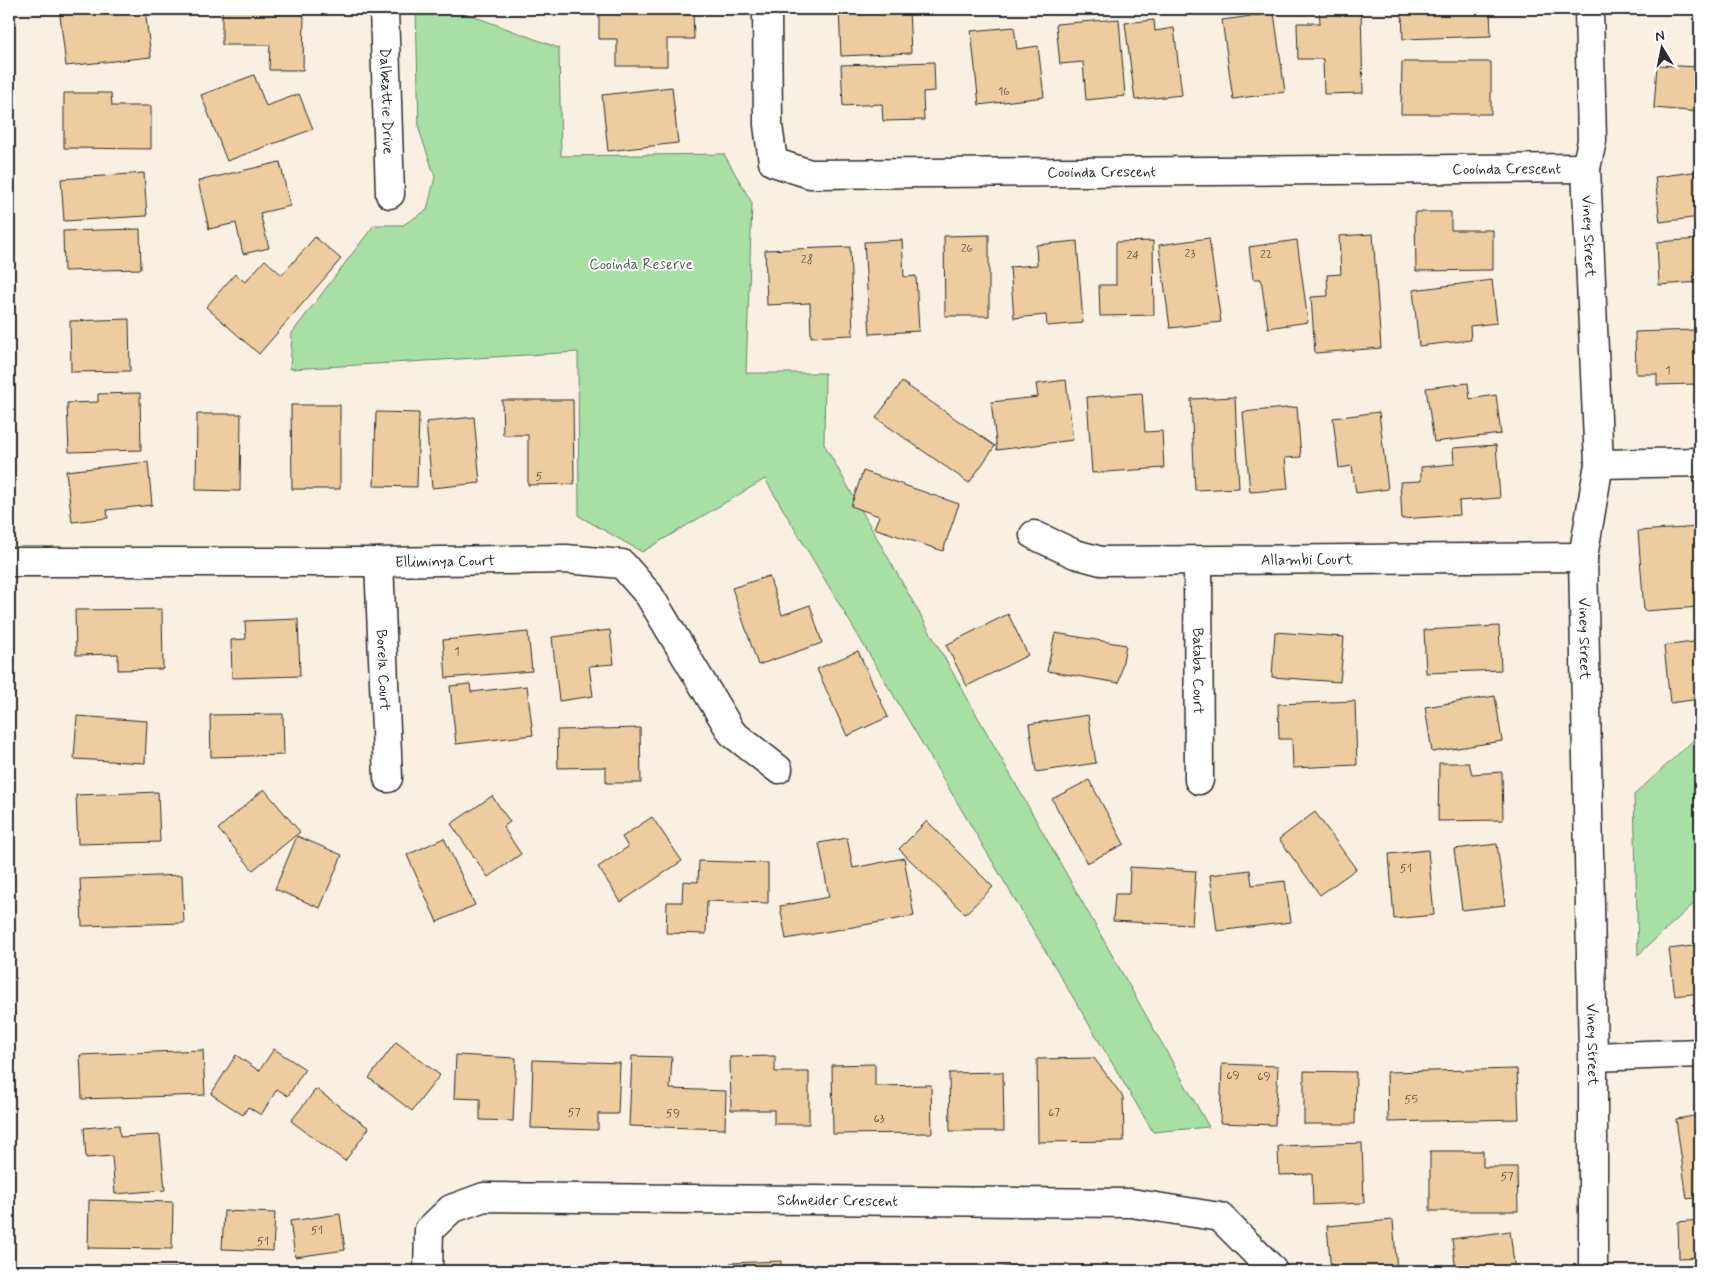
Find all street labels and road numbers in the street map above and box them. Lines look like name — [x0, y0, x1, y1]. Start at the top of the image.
street label: Dalbeattie Drive — [374, 47, 398, 155]
street label: Cooinda Crescent — [1452, 159, 1562, 180]
street label: Cooinda Crescent — [1047, 162, 1157, 183]
street label: Viney Street — [1576, 195, 1600, 278]
street label: Allambi Court — [1261, 550, 1353, 571]
street label: Elliminya Court — [395, 551, 495, 573]
street label: Viney Street — [1573, 597, 1594, 680]
street label: Bataba Court — [1187, 628, 1208, 714]
street label: Borela Court — [371, 629, 394, 711]
street label: Viney Street — [1581, 1003, 1602, 1086]
street label: Schneider Crescent — [777, 1191, 898, 1212]

